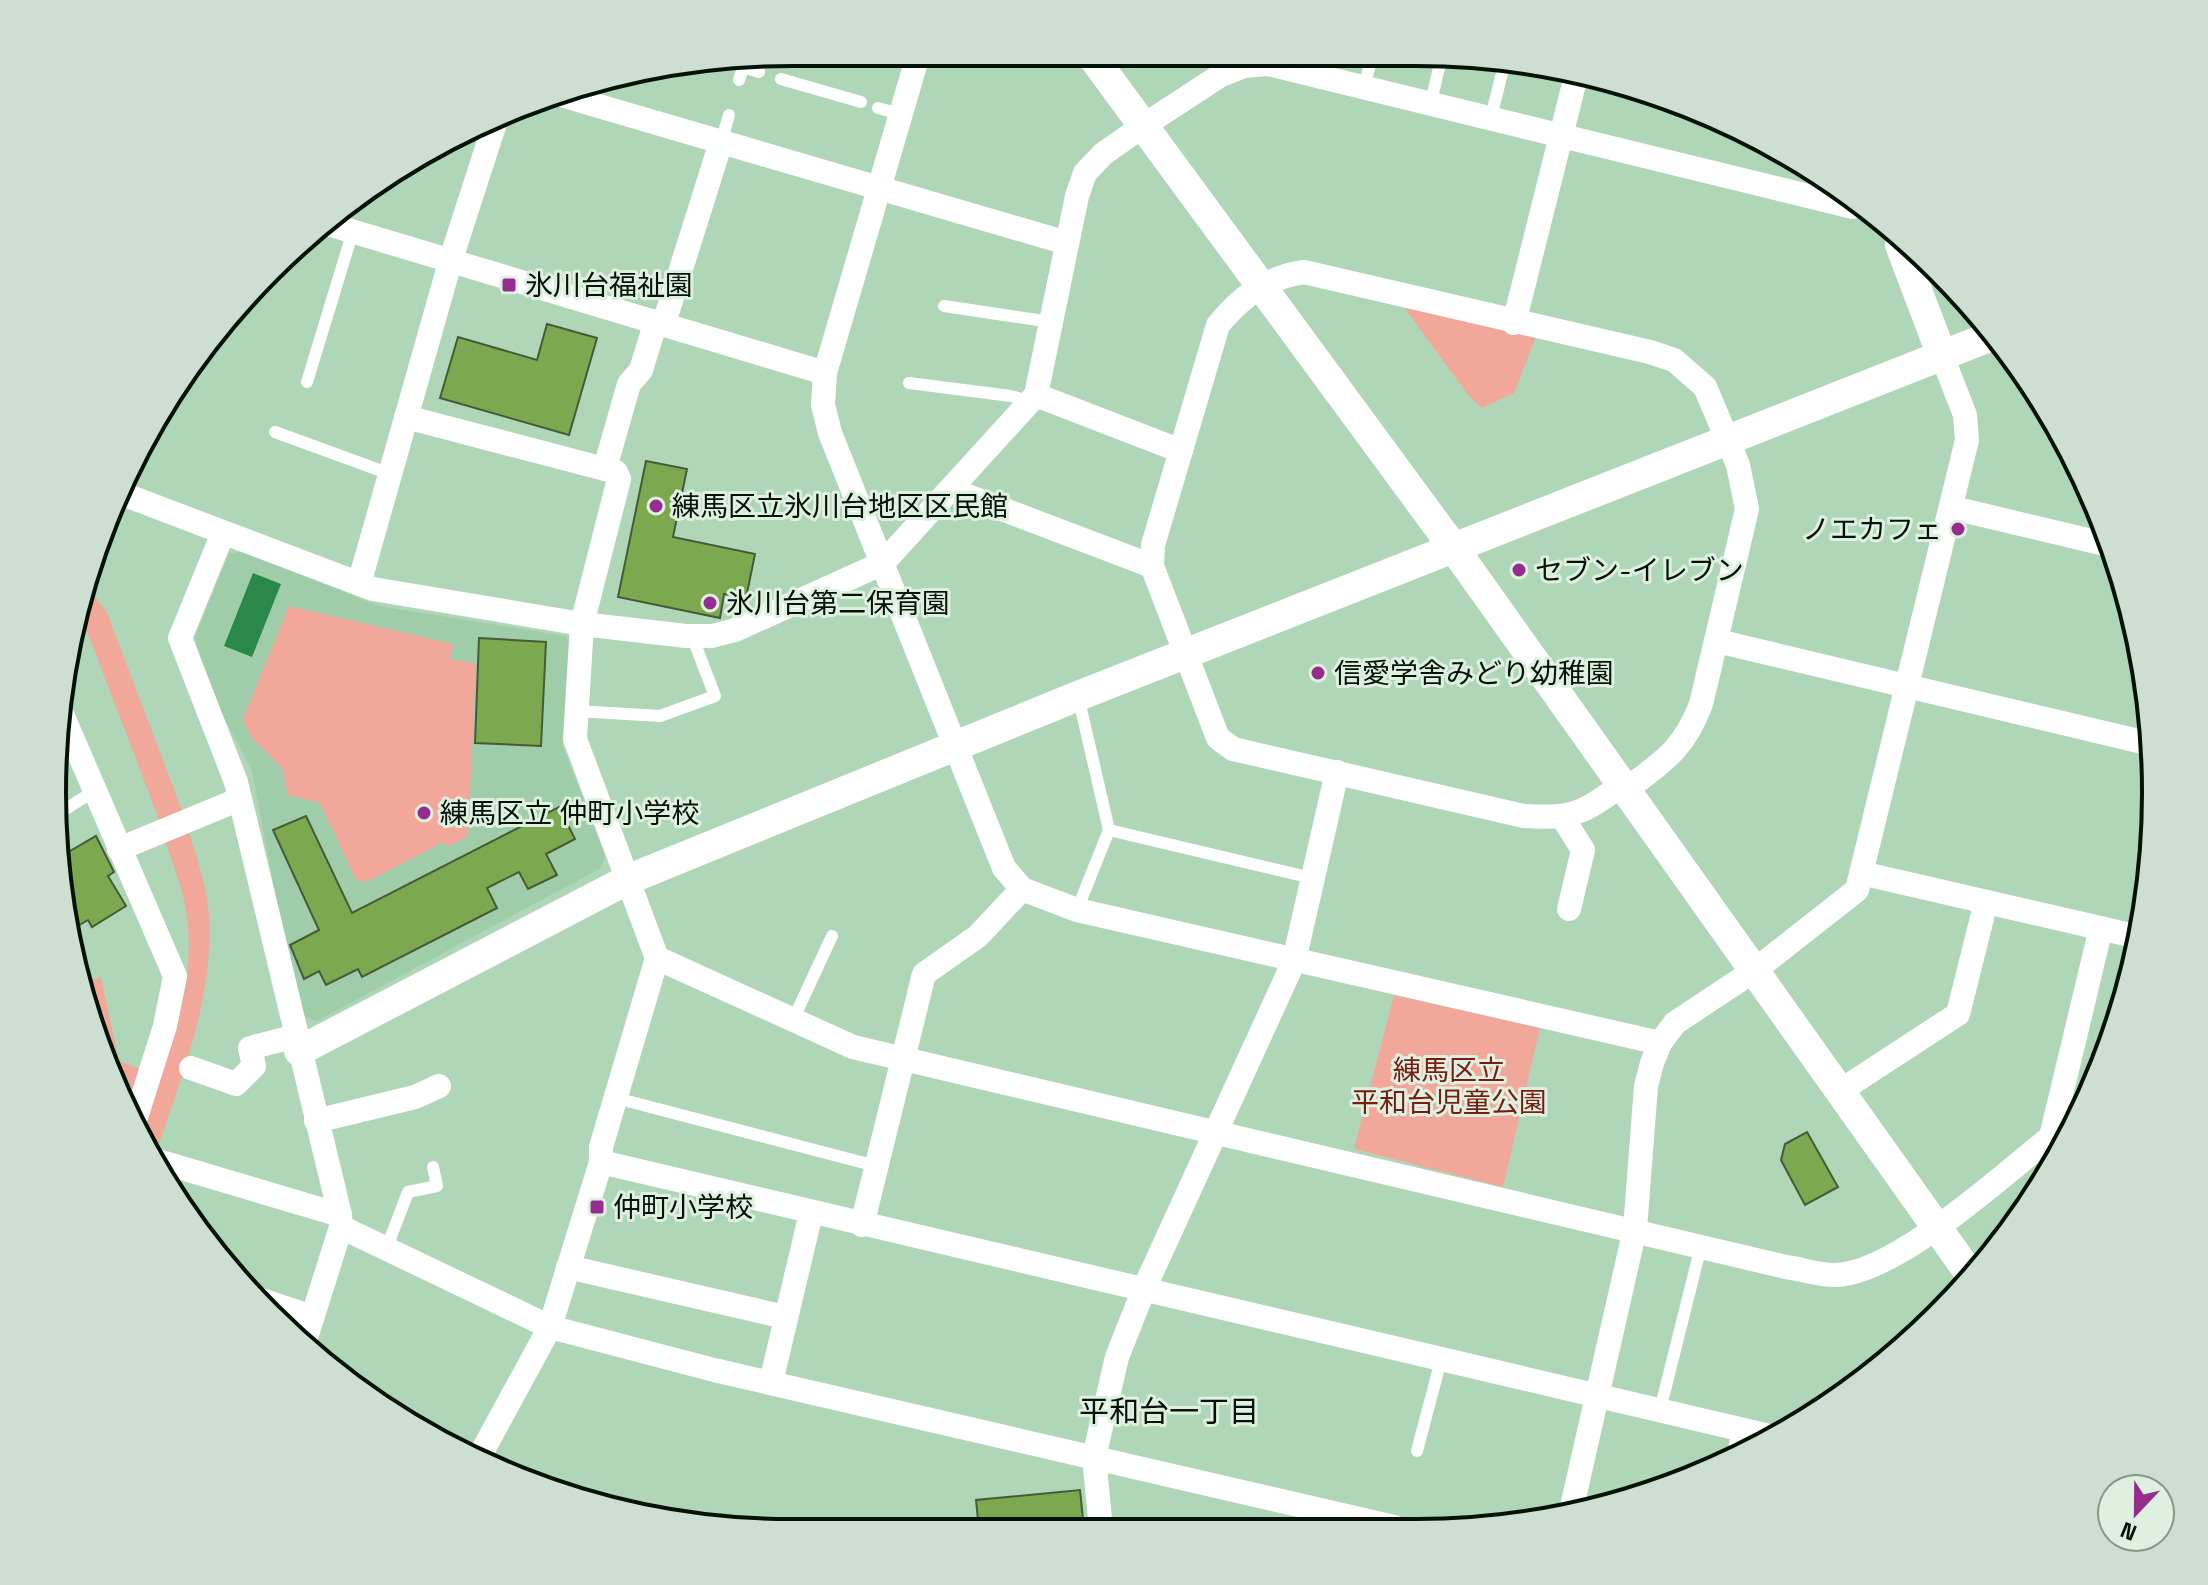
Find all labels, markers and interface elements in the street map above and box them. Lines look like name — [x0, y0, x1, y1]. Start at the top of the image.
place label: 氷川台福祉園 — [525, 267, 693, 303]
marker: 氷川台福祉園 — [500, 276, 518, 294]
place label: 練馬区立氷川台地区区民館 — [672, 488, 1008, 524]
marker: 練馬区立氷川台地区区民館 — [647, 497, 665, 515]
place label: ノエカフェ — [1802, 511, 1942, 547]
marker: ノエカフェ — [1949, 520, 1967, 538]
place label: セブン-イレブン — [1535, 552, 1744, 588]
marker: セブン-イレブン — [1510, 561, 1528, 579]
place label: 氷川台第二保育園 — [726, 585, 950, 621]
marker: 氷川台第二保育園 — [701, 594, 719, 612]
place label: 信愛学舎みどり幼稚園 — [1334, 655, 1614, 691]
marker: 信愛学舎みどり幼稚園 — [1309, 664, 1327, 682]
place label: 練馬区立 仲町小学校 — [440, 795, 699, 831]
marker: 練馬区立 仲町小学校 — [415, 804, 433, 822]
park label: 練馬区立 平和台児童公園 — [1351, 1052, 1547, 1120]
place label: 仲町小学校 — [613, 1189, 753, 1225]
marker: 仲町小学校 — [588, 1198, 606, 1216]
district label: 平和台一丁目 — [1079, 1392, 1259, 1431]
north arrow — [2096, 1473, 2176, 1553]
text: N — [2116, 1516, 2141, 1547]

